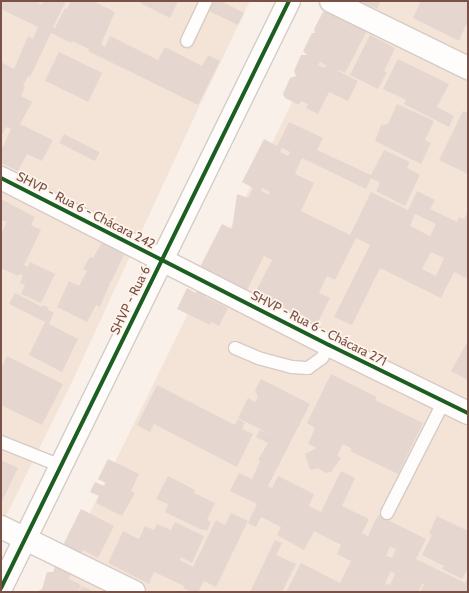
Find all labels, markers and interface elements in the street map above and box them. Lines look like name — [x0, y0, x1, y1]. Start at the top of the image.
street label: SHVP - Rua 6 - Chácara 242 — [14, 168, 158, 252]
street label: SHVP - Rua 6 — [107, 263, 153, 337]
street label: SHVP - Rua 6 - Chácara 271 — [249, 287, 389, 369]

